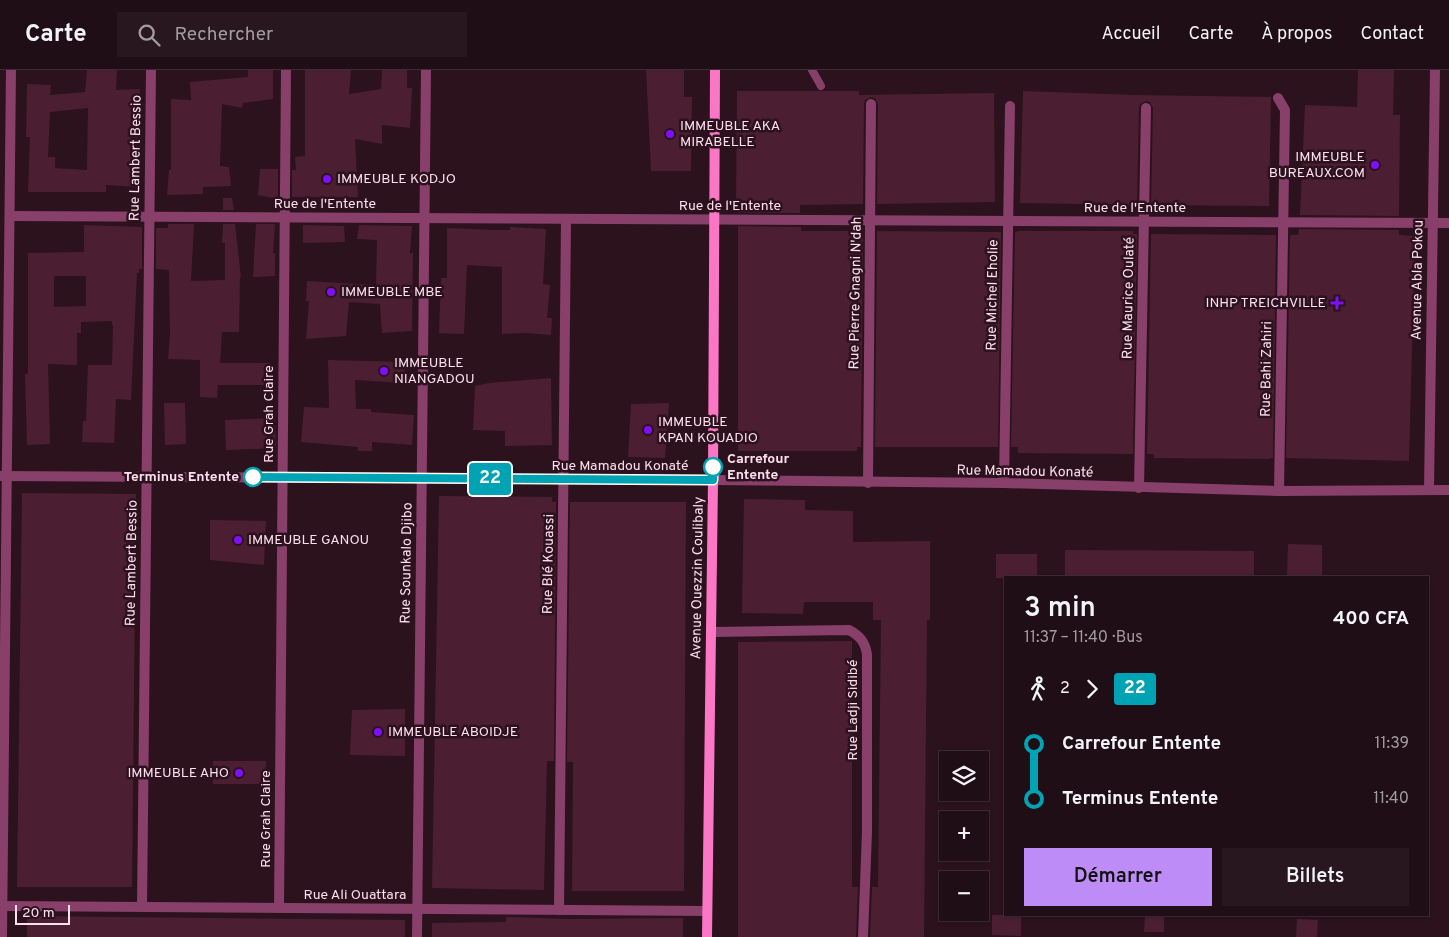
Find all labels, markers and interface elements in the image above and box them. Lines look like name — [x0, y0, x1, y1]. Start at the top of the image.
search box — [117, 12, 467, 57]
text: Carte — [25, 20, 87, 50]
icon: search — [135, 21, 163, 49]
text: Rechercher — [175, 23, 273, 47]
text: Accueil — [1101, 23, 1160, 46]
text: Carte — [1188, 23, 1233, 46]
text: À propos — [1261, 23, 1332, 46]
text: Contact — [1360, 23, 1424, 46]
street label: Rue Lambert Bessio — [126, 95, 146, 221]
place label: IMMEUBLE AKA MIRABELLE — [680, 118, 780, 151]
marker: IMMEUBLE AKA MIRABELLE — [664, 128, 676, 140]
place label: IMMEUBLE BUREAUX.COM — [1269, 149, 1365, 182]
marker: IMMEUBLE BUREAUX.COM — [1369, 159, 1381, 171]
place label: IMMEUBLE KODJO — [337, 171, 456, 188]
marker: IMMEUBLE KODJO — [321, 173, 333, 185]
street label: Rue de l'Entente — [274, 196, 376, 213]
street label: Rue de l'Entente — [679, 198, 781, 215]
street label: Rue de l'Entente — [1084, 200, 1186, 217]
street label: Rue Pierre Gnagni N'dah — [846, 216, 866, 370]
street label: Avenue Abla Pokou — [1408, 220, 1428, 340]
street label: Rue Maurice Oulaté — [1119, 237, 1139, 359]
street label: Rue Michel Eholie — [984, 239, 1002, 351]
place label: IMMEUBLE MBE — [341, 284, 443, 301]
marker: IMMEUBLE MBE — [325, 286, 337, 298]
place label: INHP TREICHVILLE — [1206, 295, 1326, 312]
marker: INHP TREICHVILLE — [1330, 296, 1344, 310]
street label: Rue Bahi Zahiri — [1258, 321, 1276, 417]
place label: IMMEUBLE NIANGADOU — [394, 355, 475, 388]
street label: Rue Grah Claire — [261, 365, 278, 463]
marker: IMMEUBLE NIANGADOU — [378, 365, 390, 377]
place label: IMMEUBLE KPAN KOUADIO — [658, 414, 758, 447]
marker: IMMEUBLE KPAN KOUADIO — [642, 424, 654, 436]
place label: Carrefour Entente — [727, 451, 790, 484]
marker: Carrefour Entente — [703, 457, 723, 477]
street label: Rue Mamadou Konaté — [552, 458, 688, 475]
street label: Rue Mamadou Konaté — [956, 462, 1094, 482]
line badge: 22 — [468, 463, 512, 495]
marker: Terminus Entente — [243, 467, 263, 487]
text: 22 — [479, 467, 501, 490]
place label: Terminus Entente — [124, 469, 239, 486]
street label: Avenue Ouezzin Coulibaly — [688, 496, 708, 660]
street label: Rue Lambert Bessio — [122, 500, 142, 626]
street label: Rue Sounkalo Djibo — [397, 502, 417, 624]
street label: Rue Blé Kouassi — [540, 514, 558, 614]
place label: IMMEUBLE GANOU — [248, 532, 369, 549]
marker: IMMEUBLE GANOU — [232, 534, 244, 546]
text: 3 min — [1024, 591, 1096, 627]
text: 400 CFA — [1333, 607, 1409, 631]
text: 11:37 – 11:40 · Bus — [1024, 628, 1143, 648]
street label: Rue Ladji Sidibé — [845, 660, 862, 760]
icon: walk — [1024, 675, 1052, 703]
icon: forward — [1078, 675, 1106, 703]
text: 22 — [1124, 677, 1146, 700]
text: 2 — [1060, 679, 1070, 699]
place label: IMMEUBLE ABOIDJE — [388, 724, 518, 741]
marker: IMMEUBLE ABOIDJE — [372, 726, 384, 738]
text: Carrefour Entente — [1062, 732, 1221, 756]
text: 11:39 — [1375, 734, 1409, 754]
map controls — [939, 751, 989, 921]
button: layers — [939, 751, 989, 801]
place label: IMMEUBLE AHO — [127, 765, 229, 782]
marker: IMMEUBLE AHO — [233, 767, 245, 779]
street label: Rue Grah Claire — [258, 770, 275, 868]
text: Terminus Entente — [1062, 787, 1218, 811]
text: 11:40 — [1373, 789, 1409, 809]
button: + — [939, 811, 989, 861]
button: Démarrer — [1024, 848, 1212, 906]
button: Billets — [1222, 848, 1409, 906]
button: − — [939, 871, 989, 921]
street label: Rue Ali Ouattara — [304, 887, 406, 904]
scale bar — [15, 902, 70, 925]
text: 20 m — [22, 905, 55, 922]

